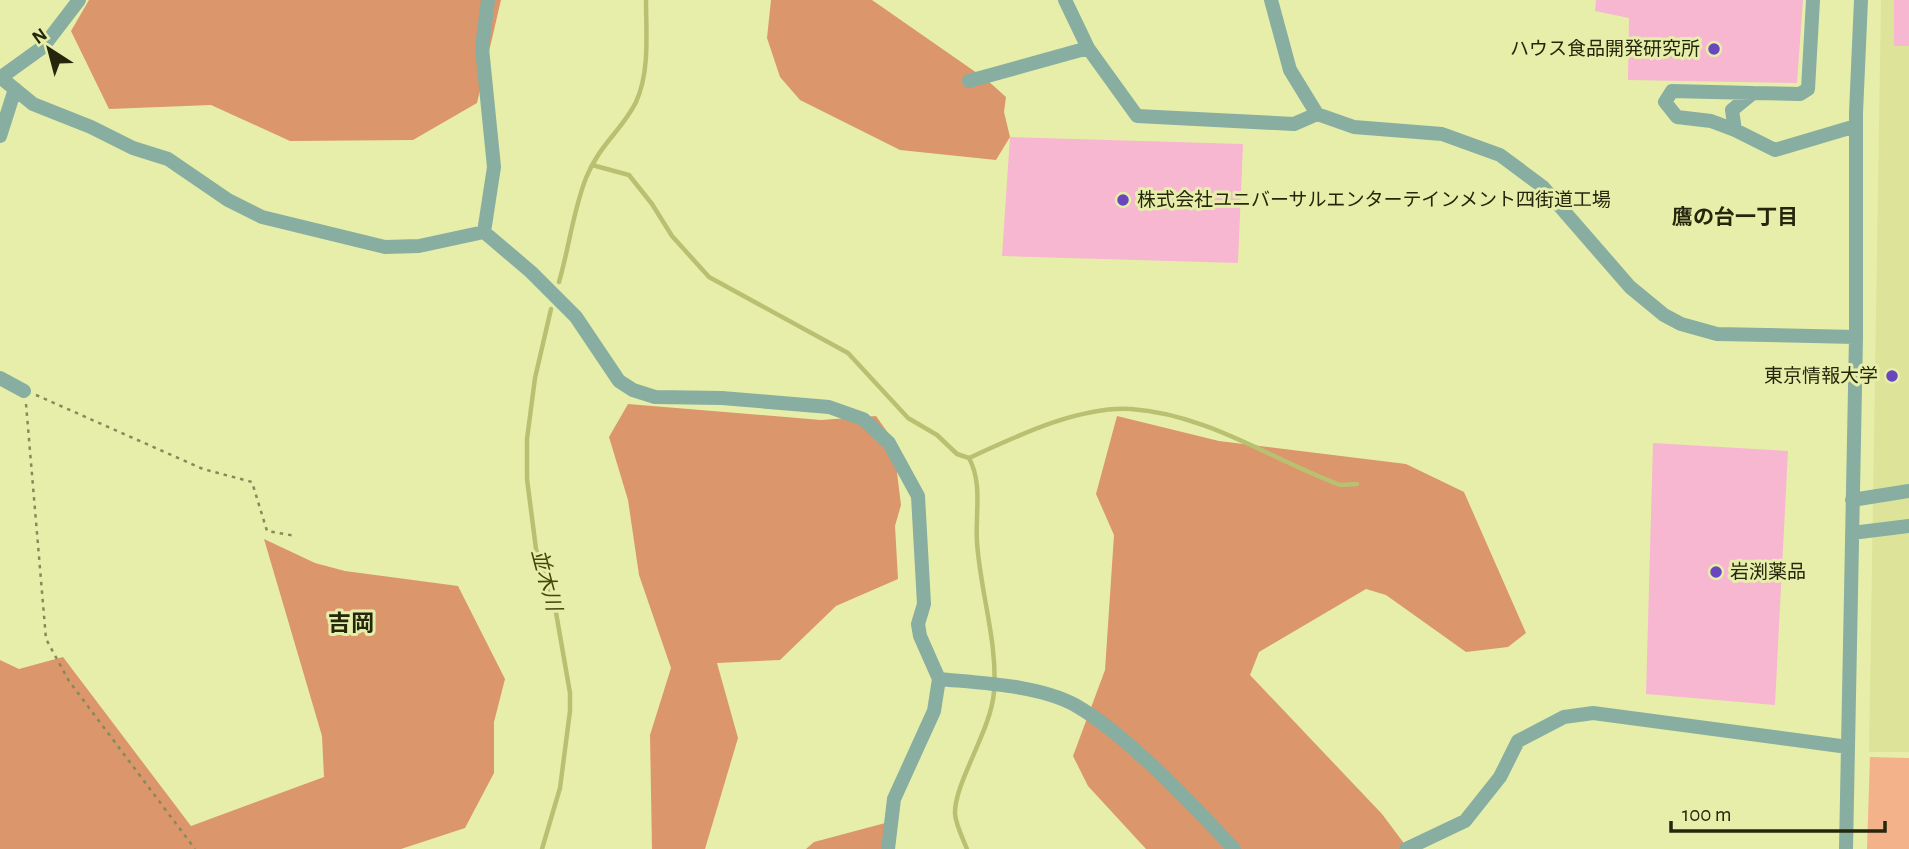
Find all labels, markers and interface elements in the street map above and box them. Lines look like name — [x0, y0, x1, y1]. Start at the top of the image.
north arrow — [14, 14, 84, 84]
text: N — [29, 25, 51, 48]
place label: ハウス食品開発研究所 — [1510, 39, 1700, 59]
marker: ハウス食品開発研究所 — [1706, 41, 1722, 57]
place label: 株式会社ユニバーサルエンターテインメント四街道工場 — [1137, 189, 1611, 210]
marker: 株式会社ユニバーサルエンターテインメント四街道工場 — [1115, 192, 1131, 208]
district label: 鷹の台一丁目 — [1672, 206, 1798, 228]
place label: 東京情報大学 — [1764, 365, 1878, 386]
marker: 東京情報大学 — [1884, 368, 1900, 384]
water label: 並木川 — [528, 547, 566, 615]
place label: 岩渕薬品 — [1730, 561, 1806, 582]
marker: 岩渕薬品 — [1708, 564, 1724, 580]
district label: 吉岡 — [328, 611, 374, 636]
scale bar — [1671, 790, 1884, 834]
text: 100 m — [1682, 804, 1732, 825]

